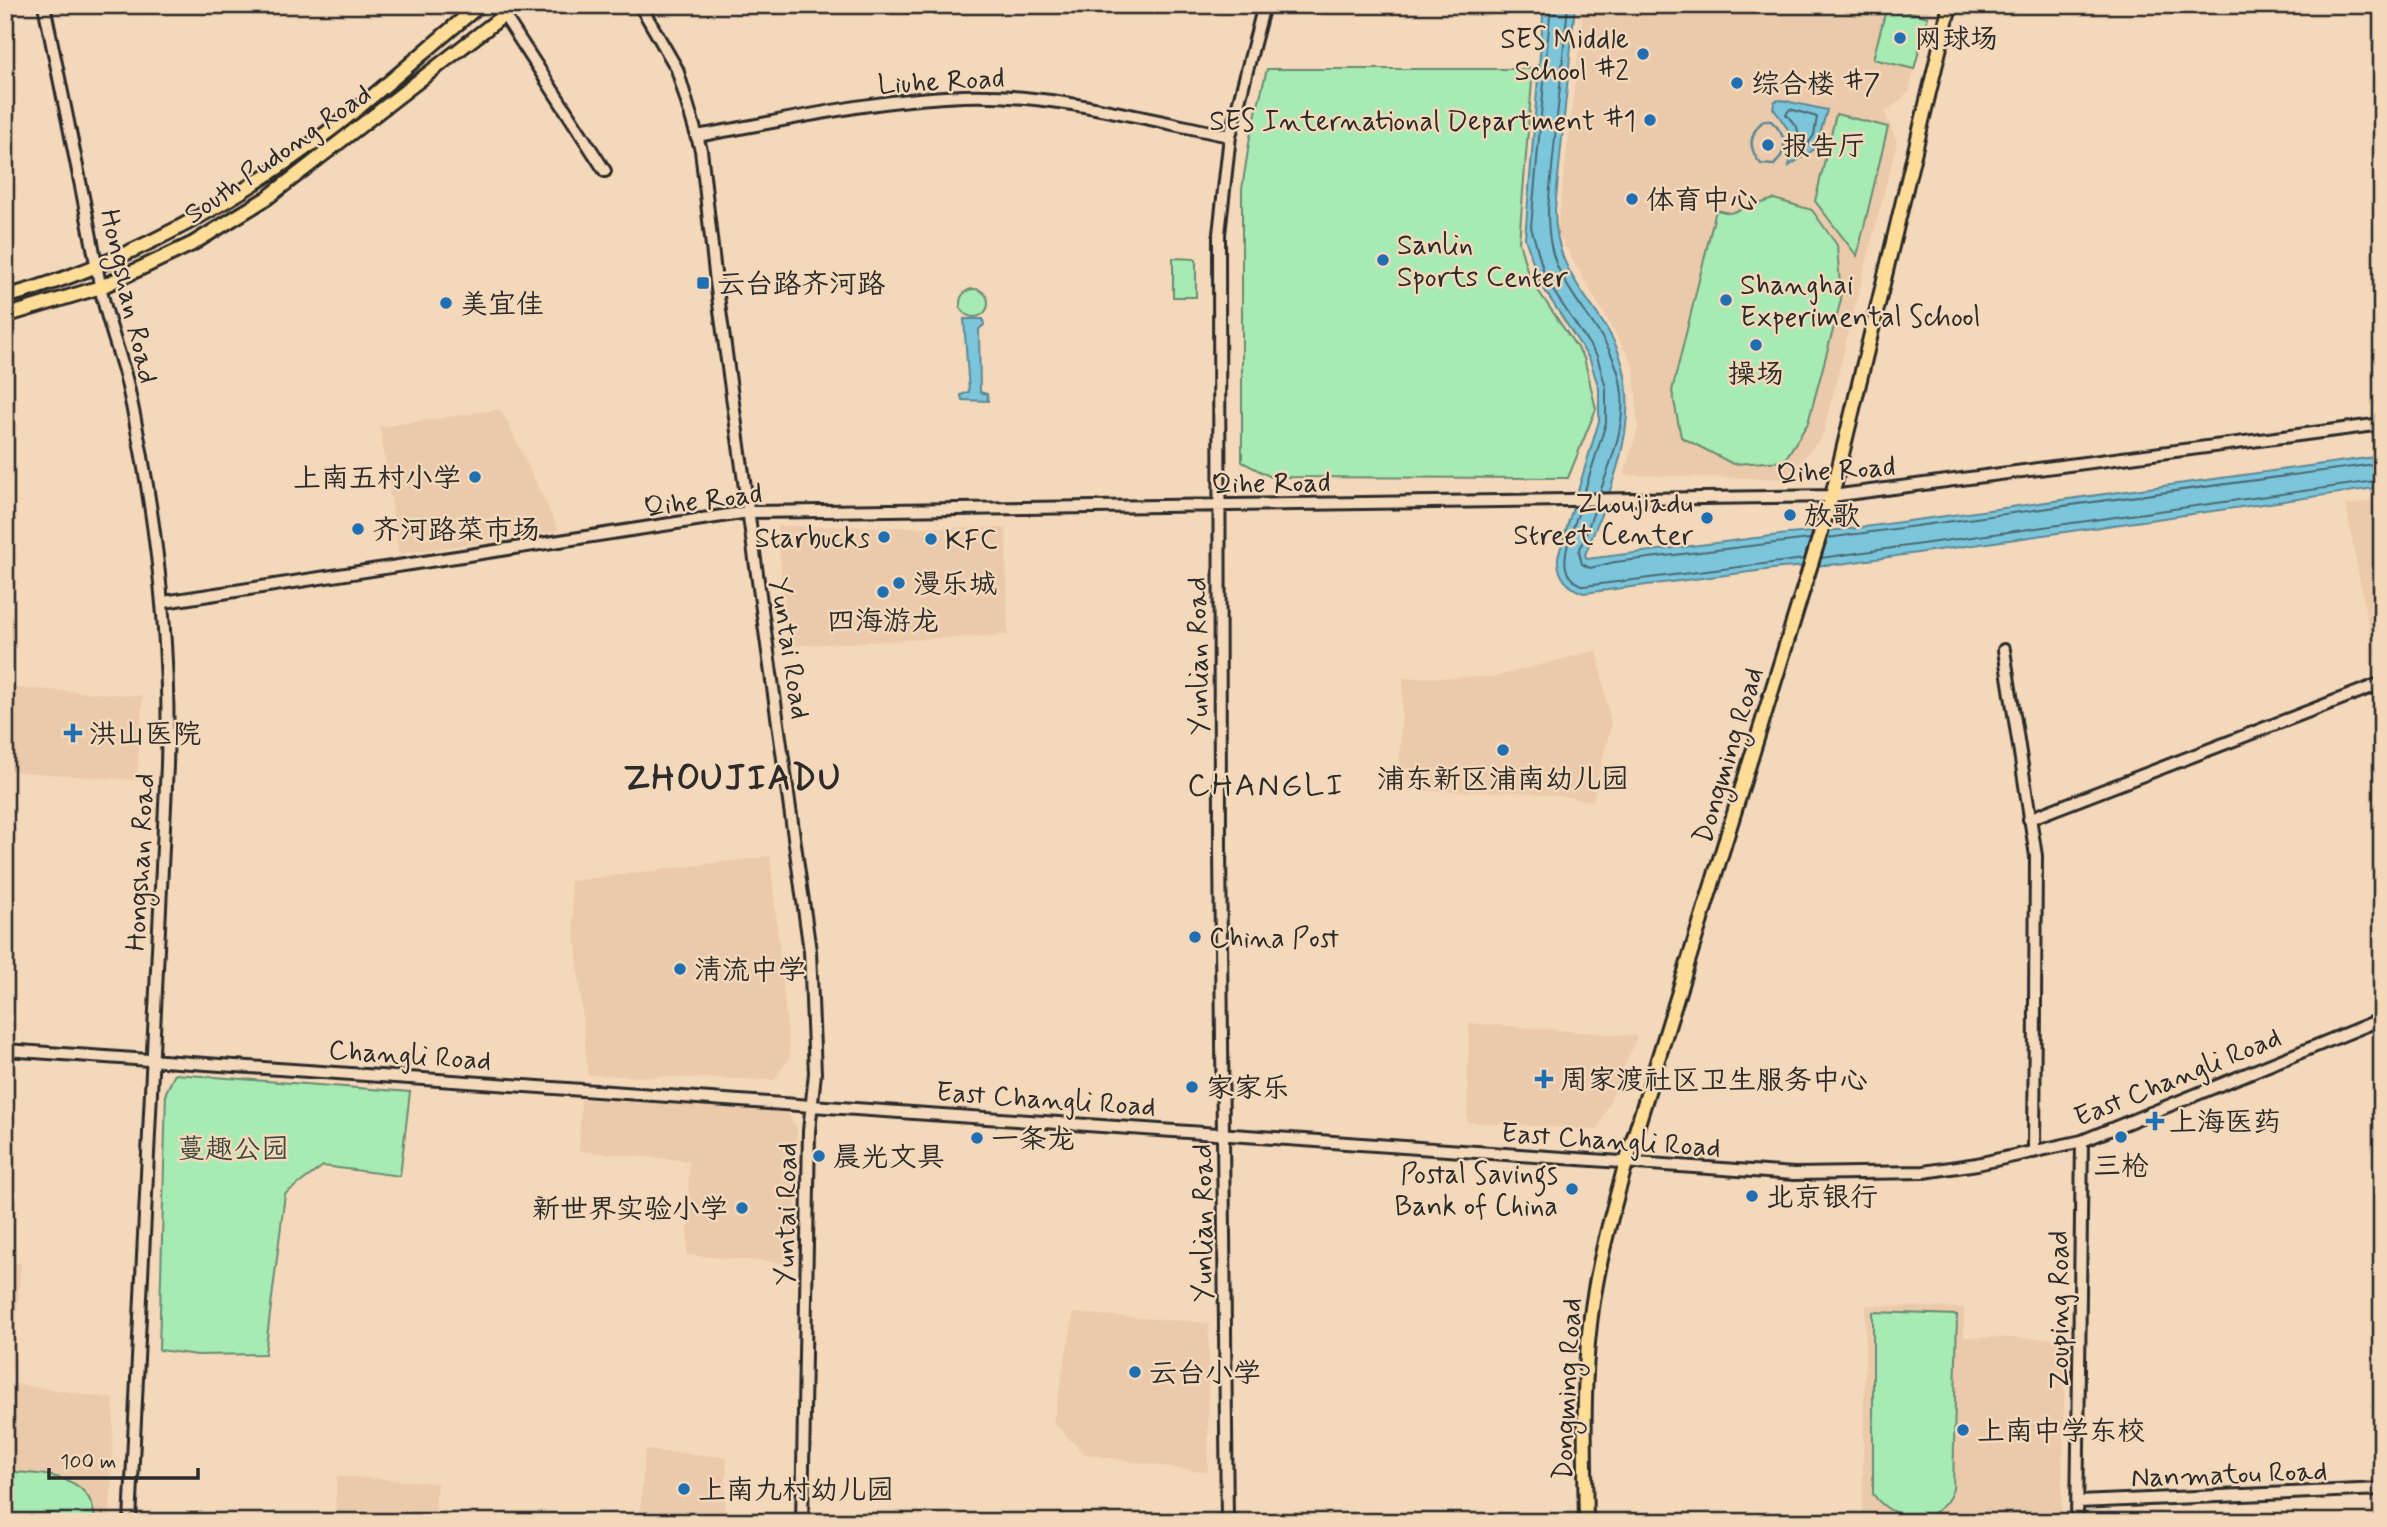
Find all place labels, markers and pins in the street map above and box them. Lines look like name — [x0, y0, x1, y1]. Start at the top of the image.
place label: SES Middle School #2 — [1500, 22, 1629, 91]
place label: 网球场 — [1914, 22, 1998, 59]
marker: 网球场 — [1892, 30, 1908, 46]
marker: SES Middle School #2 — [1635, 46, 1651, 62]
place label: 综合楼 #7 — [1751, 67, 1880, 104]
marker: 综合楼 #7 — [1729, 75, 1745, 91]
place label: SES International Department #1 — [1209, 104, 1636, 141]
marker: SES International Department #1 — [1642, 112, 1658, 128]
place label: 报告厅 — [1782, 129, 1866, 166]
marker: 报告厅 — [1760, 137, 1776, 153]
place label: 体育中心 — [1646, 183, 1758, 220]
marker: 体育中心 — [1624, 191, 1640, 207]
place label: Sanlin Sports Center — [1397, 228, 1569, 297]
marker: Sanlin Sports Center — [1375, 252, 1391, 268]
place label: 云台路齐河路 — [717, 267, 885, 304]
place label: Shanghai Experimental School — [1740, 268, 1981, 337]
marker: 云台路齐河路 — [695, 275, 711, 291]
place label: 美宜佳 — [460, 287, 544, 324]
marker: Shanghai Experimental School — [1718, 292, 1734, 308]
marker: 美宜佳 — [438, 295, 454, 311]
marker: 操场 — [1748, 337, 1764, 353]
place label: 操场 — [1728, 357, 1784, 394]
place label: 上南五村小学 — [293, 461, 461, 498]
marker: 上南五村小学 — [467, 469, 483, 485]
place label: Zhoujiadu Street Center — [1513, 486, 1693, 555]
place label: 放歌 — [1804, 499, 1860, 536]
marker: 放歌 — [1782, 507, 1798, 523]
marker: Zhoujiadu Street Center — [1699, 510, 1715, 526]
place label: 齐河路菜市场 — [372, 513, 540, 550]
marker: 齐河路菜市场 — [350, 521, 366, 537]
place label: Starbucks — [754, 521, 870, 558]
place label: KFC — [945, 523, 998, 560]
marker: Starbucks — [876, 529, 892, 545]
marker: KFC — [923, 531, 939, 547]
place label: 漫乐城 — [913, 567, 997, 604]
marker: 漫乐城 — [891, 575, 907, 591]
marker: 四海游龙 — [875, 584, 891, 600]
place label: 四海游龙 — [827, 604, 939, 641]
place label: 洪山医院 — [89, 717, 201, 754]
marker: 洪山医院 — [63, 723, 83, 743]
marker: 浦东新区浦南幼儿园 — [1495, 742, 1511, 758]
place label: 浦东新区浦南幼儿园 — [1377, 762, 1629, 799]
place label: China Post — [1209, 921, 1340, 958]
marker: China Post — [1187, 929, 1203, 945]
place label: 清流中学 — [694, 953, 806, 990]
marker: 清流中学 — [672, 961, 688, 977]
place label: 周家渡社区卫生服务中心 — [1560, 1063, 1868, 1100]
marker: 周家渡社区卫生服务中心 — [1534, 1069, 1554, 1089]
place label: 家家乐 — [1206, 1071, 1290, 1108]
marker: 家家乐 — [1184, 1079, 1200, 1095]
place label: 上海医药 — [2169, 1105, 2281, 1142]
marker: 上海医药 — [2147, 1113, 2163, 1129]
place label: 一条龙 — [991, 1122, 1075, 1159]
marker: 三枪 — [2113, 1129, 2129, 1145]
marker: 一条龙 — [969, 1130, 985, 1146]
place label: 晨光文具 — [833, 1140, 945, 1177]
marker: 晨光文具 — [811, 1148, 827, 1164]
place label: 三枪 — [2093, 1149, 2149, 1186]
place label: Postal Savings Bank of China — [1395, 1157, 1558, 1226]
place label: 北京银行 — [1766, 1180, 1878, 1217]
marker: Postal Savings Bank of China — [1564, 1181, 1580, 1197]
marker: 北京银行 — [1744, 1188, 1760, 1204]
place label: 新世界实验小学 — [532, 1192, 728, 1229]
marker: 新世界实验小学 — [734, 1200, 750, 1216]
place label: 云台小学 — [1149, 1356, 1261, 1393]
marker: 云台小学 — [1127, 1364, 1143, 1380]
place label: 上南中学东校 — [1977, 1414, 2145, 1451]
marker: 上南中学东校 — [1955, 1422, 1971, 1438]
place label: 上南九村幼儿园 — [698, 1473, 894, 1510]
marker: 上南九村幼儿园 — [676, 1481, 692, 1497]

